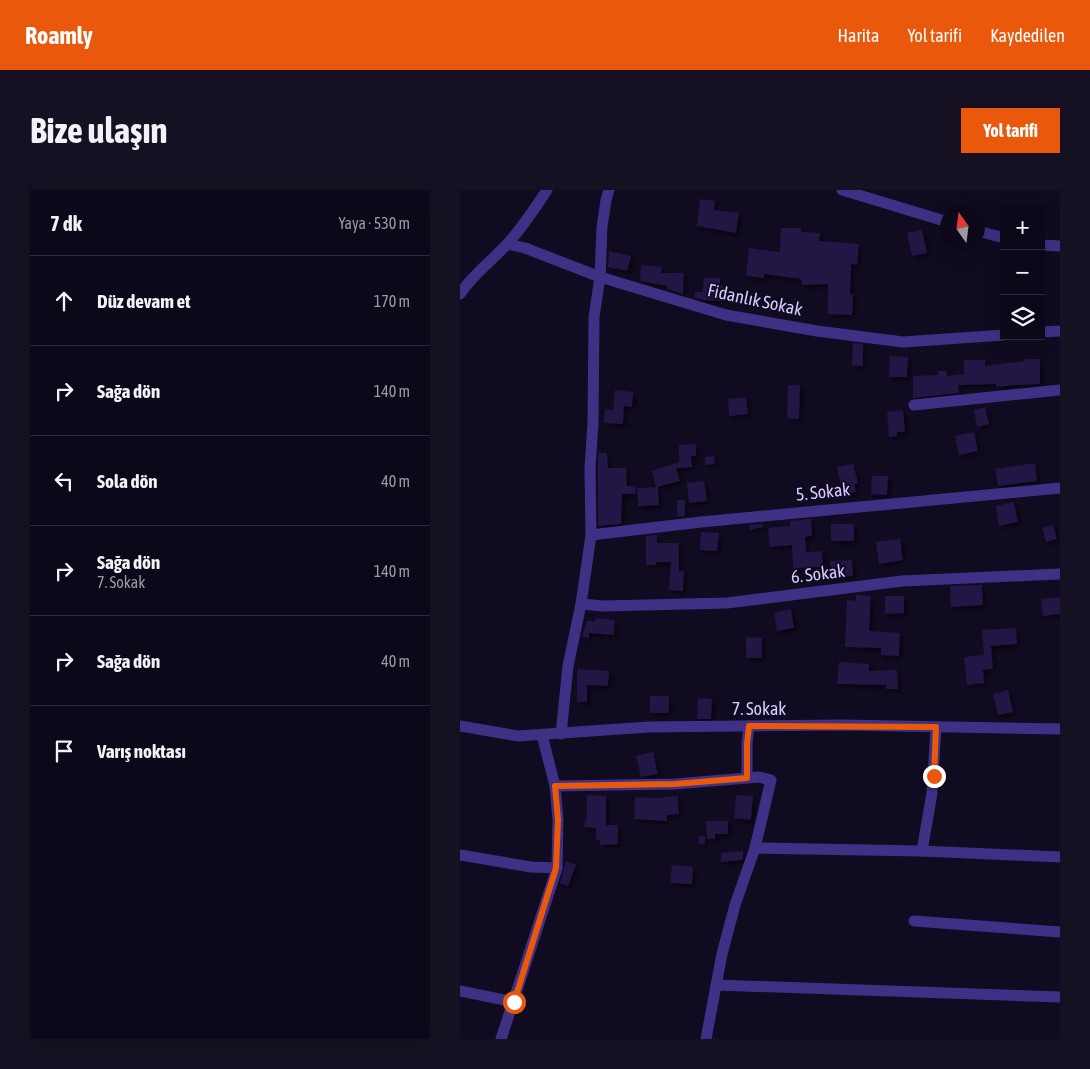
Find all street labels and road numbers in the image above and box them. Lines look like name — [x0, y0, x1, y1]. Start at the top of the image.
street label: Fidanlık Sokak — [706, 279, 805, 320]
street label: 5. Sokak — [795, 478, 851, 505]
street label: 6. Sokak — [790, 560, 846, 587]
street label: 7. Sokak — [732, 698, 786, 719]

